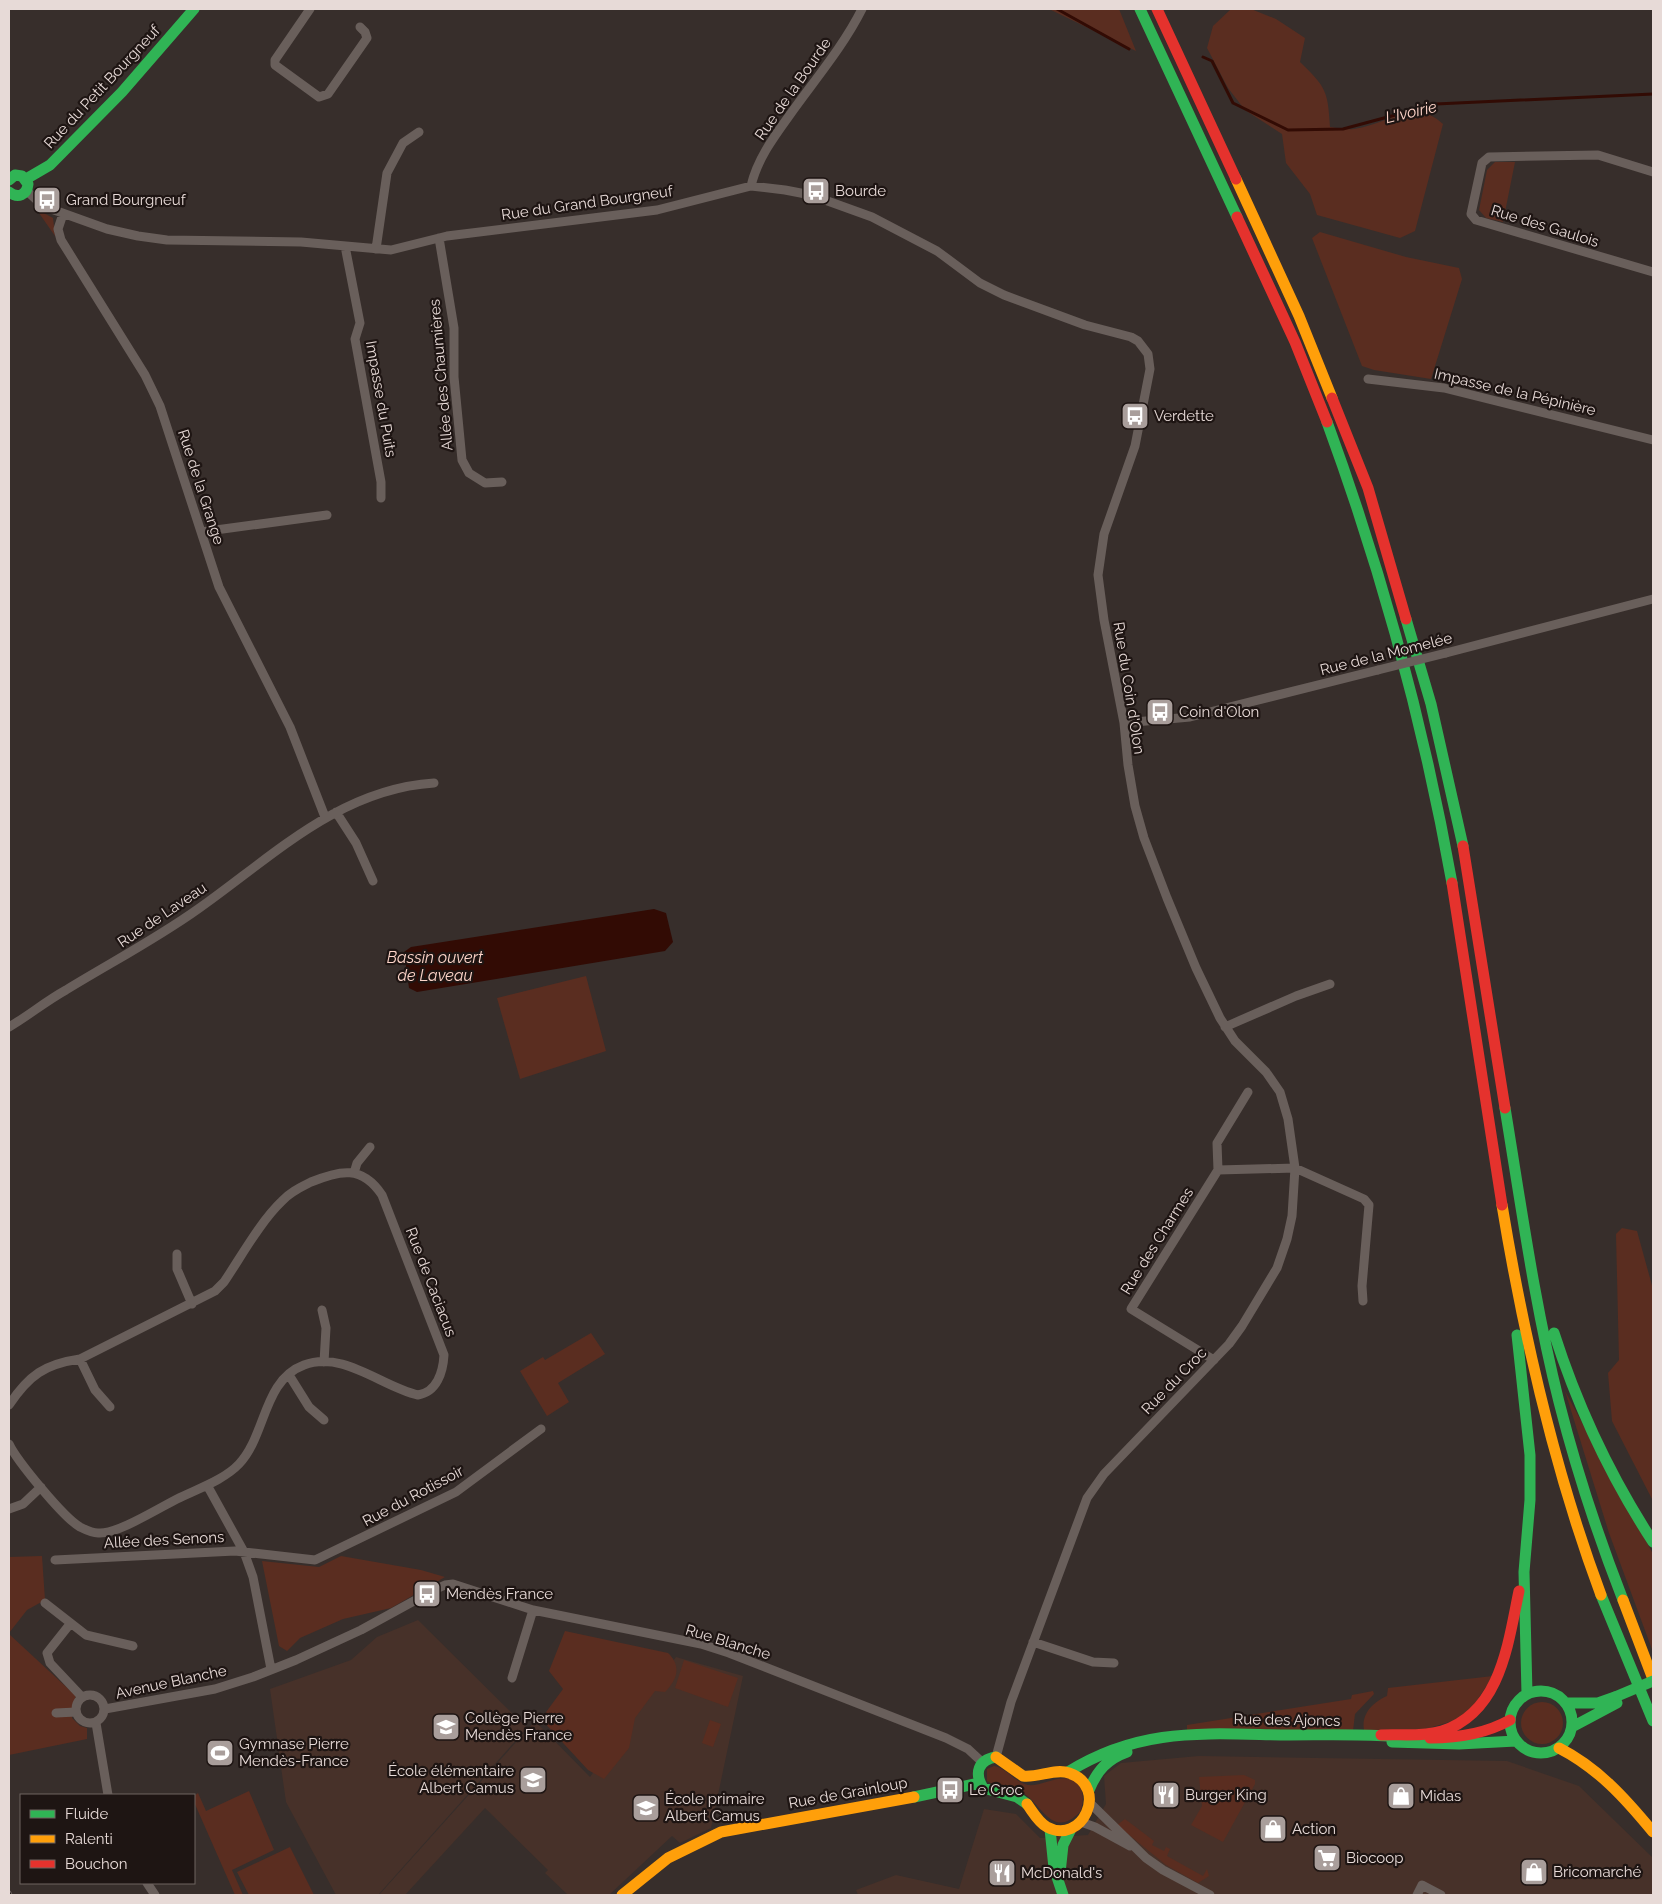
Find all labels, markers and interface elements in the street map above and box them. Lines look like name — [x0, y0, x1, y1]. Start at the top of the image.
street label: Rue du Petit Bourgneuf — [40, 21, 165, 152]
street label: Rue de la Bourde — [751, 34, 835, 143]
water label: L'Ivoirie — [1383, 97, 1439, 127]
bus stop icon: Bourde — [801, 176, 831, 206]
street label: Rue du Grand Bourgneuf — [500, 182, 675, 224]
place label: Bourde — [835, 182, 886, 200]
bus stop icon: Grand Bourgneuf — [32, 185, 62, 215]
place label: Grand Bourgneuf — [66, 191, 187, 209]
street label: Rue des Gaulois — [1489, 201, 1601, 251]
street label: Allée des Chaumières — [425, 299, 457, 451]
street label: Impasse du Puits — [362, 339, 400, 459]
street label: Impasse de la Pépinière — [1432, 365, 1598, 419]
bus stop icon: Verdette — [1120, 401, 1150, 431]
place label: Verdette — [1154, 407, 1214, 425]
street label: Rue de la Grange — [174, 427, 228, 547]
street label: Rue du Coin d'Olon — [1110, 621, 1148, 755]
street label: Rue de la Momelée — [1318, 629, 1454, 679]
bus stop icon: Coin d'Olon — [1145, 697, 1175, 727]
place label: Coin d'Olon — [1179, 703, 1259, 721]
street label: Rue de Laveau — [114, 879, 210, 951]
water label: Bassin ouvert de Laveau — [387, 948, 484, 985]
street label: Rue des Charmes — [1117, 1184, 1197, 1298]
street label: Rue de Caciacus — [402, 1225, 460, 1339]
street label: Rue du Croc — [1138, 1344, 1210, 1418]
street label: Rue du Rotissoir — [359, 1461, 467, 1530]
street label: Allée des Senons — [103, 1528, 225, 1552]
bus stop icon: Mendès France — [412, 1579, 442, 1609]
place label: Mendès France — [446, 1585, 553, 1603]
street label: Rue Blanche — [683, 1621, 773, 1664]
street label: Avenue Blanche — [114, 1661, 228, 1703]
place label: Collège Pierre Mendès France — [465, 1709, 572, 1744]
street label: Rue des Ajoncs — [1234, 1710, 1340, 1730]
school or university icon: Collège Pierre Mendès France — [431, 1712, 461, 1742]
place label: Gymnase Pierre Mendès-France — [239, 1735, 349, 1770]
sports icon: Gymnase Pierre Mendès-France — [205, 1738, 235, 1768]
place label: École élémentaire Albert Camus — [388, 1762, 514, 1797]
school or university icon: École élémentaire Albert Camus — [518, 1765, 548, 1795]
street label: Rue de Grainloup — [787, 1774, 909, 1812]
bus stop icon: Le Croc — [935, 1775, 965, 1805]
restaurant icon: Burger King — [1151, 1780, 1181, 1810]
place label: Le Croc — [969, 1781, 1023, 1799]
shop icon: Midas — [1386, 1781, 1416, 1811]
place label: Burger King — [1185, 1786, 1267, 1804]
place label: Midas — [1420, 1787, 1461, 1805]
place label: École primaire Albert Camus — [665, 1790, 765, 1825]
school or university icon: École primaire Albert Camus — [631, 1793, 661, 1823]
legend — [20, 1794, 195, 1884]
text: Fluide — [65, 1805, 108, 1823]
shop icon: Action — [1258, 1814, 1288, 1844]
place label: Action — [1292, 1820, 1336, 1838]
text: Ralenti — [65, 1830, 113, 1848]
supermarket icon: Biocoop — [1312, 1843, 1342, 1873]
place label: Biocoop — [1346, 1849, 1403, 1867]
text: Bouchon — [65, 1855, 127, 1873]
shop icon: Bricomarché — [1519, 1857, 1549, 1887]
restaurant icon: McDonald's — [987, 1858, 1017, 1888]
place label: Bricomarché — [1553, 1863, 1642, 1881]
place label: McDonald's — [1021, 1864, 1102, 1882]

